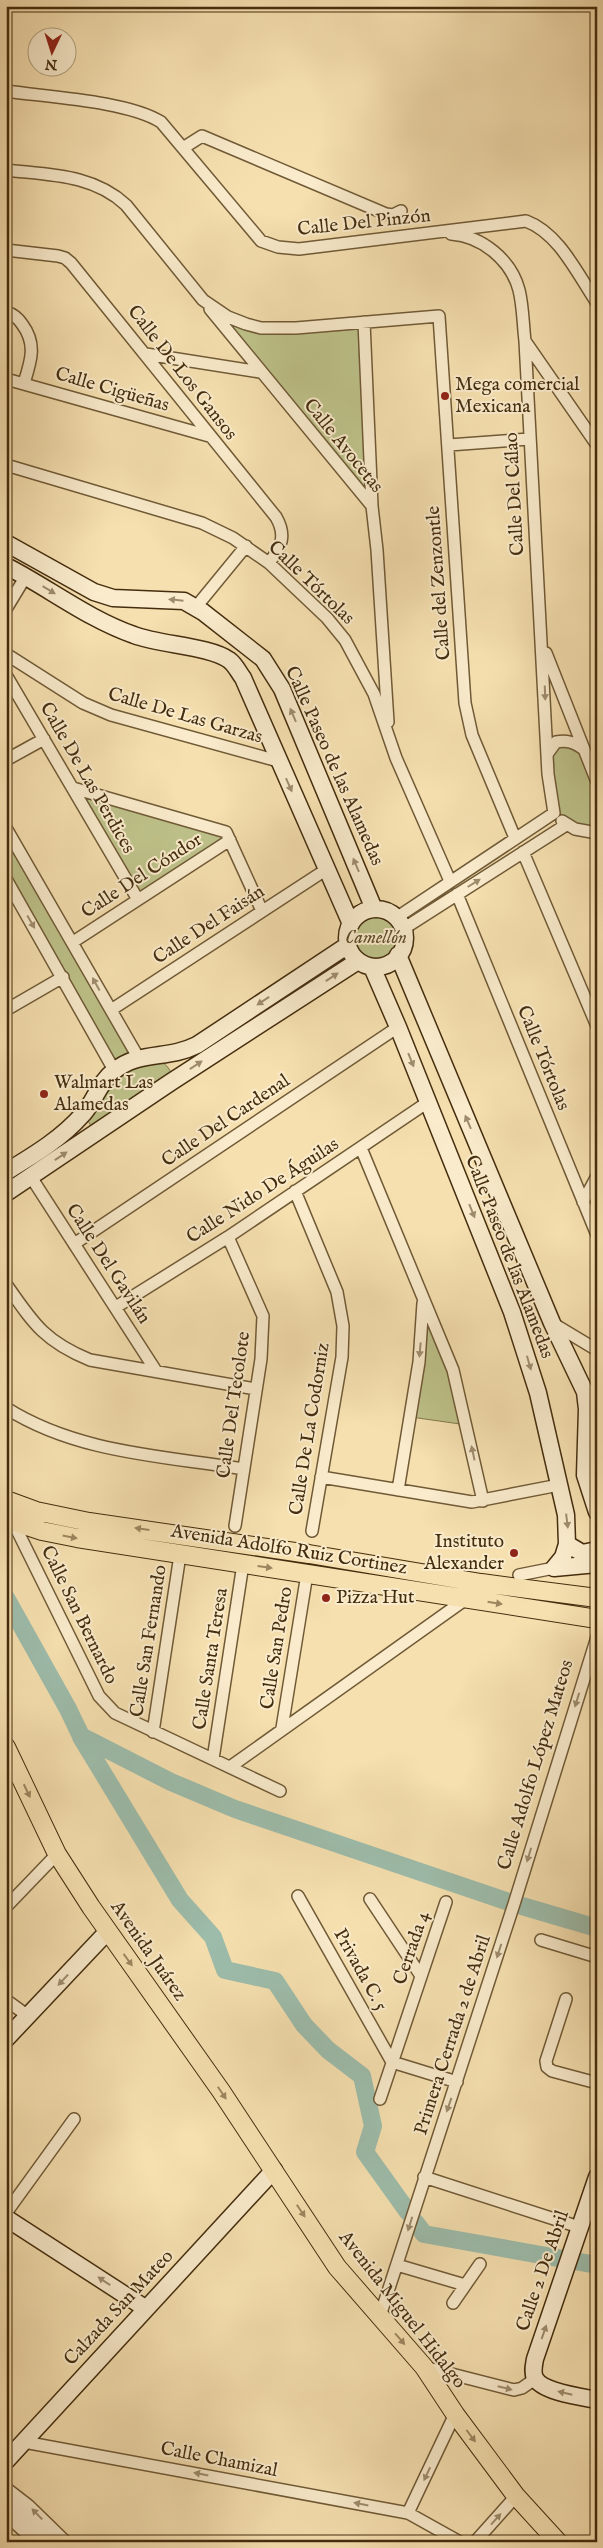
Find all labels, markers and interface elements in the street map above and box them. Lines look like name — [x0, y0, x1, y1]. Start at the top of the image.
north arrow — [28, 28, 78, 78]
text: N — [44, 55, 59, 73]
street label: Calle Del Pinzón — [296, 204, 432, 242]
street label: Calle De Los Gansos — [122, 301, 242, 445]
street label: Calle Cigüeñas — [52, 362, 172, 418]
place label: Mega comercial Mexicana — [455, 373, 580, 419]
marker: Mega comercial Mexicana — [439, 390, 451, 402]
street label: Calle Avocetas — [298, 394, 388, 498]
street label: Calle Del Cálao — [500, 432, 530, 556]
street label: Calle del Zenzontle — [422, 505, 456, 661]
street label: Calle Tórtolas — [263, 536, 359, 630]
one-way arrow — [42, 586, 55, 595]
one-way arrow — [168, 596, 184, 604]
street label: Calle Paseo de las Alamedas — [279, 663, 389, 869]
street label: Calle De Las Garzas — [105, 682, 265, 750]
one-way arrow — [541, 685, 549, 701]
street label: Calle De Las Perdices — [34, 698, 140, 858]
one-way arrow — [288, 708, 296, 722]
one-way arrow — [285, 778, 293, 792]
street label: Calle Del Cóndor — [77, 828, 207, 924]
one-way arrow — [351, 857, 359, 872]
one-way arrow — [467, 879, 480, 888]
street label: Calle Del Faisán — [149, 880, 269, 970]
one-way arrow — [26, 915, 35, 928]
park label: Camellón — [345, 926, 407, 950]
one-way arrow — [326, 972, 339, 982]
one-way arrow — [92, 978, 101, 991]
one-way arrow — [257, 996, 270, 1006]
street label: Calle Tórtolas — [511, 1002, 575, 1114]
one-way arrow — [408, 1053, 416, 1067]
one-way arrow — [190, 1061, 203, 1070]
street label: Calle Del Cardenal — [157, 1069, 295, 1173]
place label: Walmart Las Alamedas — [53, 1071, 153, 1117]
marker: Walmart Las Alamedas — [38, 1088, 50, 1100]
one-way arrow — [464, 1115, 472, 1129]
street label: Calle Nido De Águilas — [182, 1132, 344, 1249]
one-way arrow — [55, 1152, 68, 1161]
street label: Calle Paseo de las Alamedas — [459, 1152, 559, 1362]
street label: Calle Del Gavilán — [60, 1199, 156, 1329]
one-way arrow — [468, 1204, 476, 1219]
street label: Calle Del Tecolote — [212, 1330, 256, 1480]
street label: Calle De La Codorniz — [285, 1341, 335, 1517]
one-way arrow — [416, 1343, 424, 1359]
one-way arrow — [525, 1356, 533, 1371]
one-way arrow — [468, 1445, 476, 1461]
one-way arrow — [563, 1513, 571, 1529]
street label: Avenida Adolfo Ruiz Cortinez — [168, 1519, 409, 1581]
one-way arrow — [134, 1525, 150, 1533]
place label: Instituto Alexander — [423, 1530, 504, 1576]
one-way arrow — [62, 1533, 78, 1541]
street label: Calle San Bernardo — [35, 1542, 123, 1688]
marker: Instituto Alexander — [508, 1547, 520, 1559]
street label: Calle San Fernando — [125, 1563, 173, 1719]
one-way arrow — [257, 1564, 273, 1572]
street label: Calle San Pedro — [255, 1585, 299, 1711]
street label: Calle Santa Teresa — [188, 1586, 234, 1732]
place label: Pizza Hut — [336, 1586, 415, 1610]
marker: Pizza Hut — [320, 1592, 332, 1604]
one-way arrow — [487, 1599, 503, 1607]
street label: Calle Adolfo López Mateos — [493, 1657, 579, 1873]
one-way arrow — [573, 1693, 581, 1708]
one-way arrow — [23, 1784, 31, 1798]
one-way arrow — [525, 1848, 532, 1863]
street label: Avenida Juárez — [104, 1895, 191, 2006]
street label: Cerrada 4 — [388, 1907, 436, 1988]
street label: Privada C. 5 — [328, 1925, 393, 2016]
street label: Primera Cerrada 2 de Abril — [409, 1931, 497, 2138]
one-way arrow — [495, 1943, 502, 1958]
one-way arrow — [123, 1953, 134, 1966]
one-way arrow — [57, 1973, 69, 1985]
one-way arrow — [217, 2086, 227, 2099]
one-way arrow — [445, 2098, 453, 2113]
one-way arrow — [296, 2204, 305, 2218]
street label: Calle 2 De Abril — [511, 2207, 575, 2335]
one-way arrow — [405, 2216, 413, 2231]
street label: Avenida Miguel Hidalgo — [332, 2226, 471, 2394]
street label: Calzada San Mateo — [59, 2245, 179, 2371]
one-way arrow — [97, 2276, 111, 2286]
one-way arrow — [540, 2325, 548, 2340]
one-way arrow — [394, 2333, 405, 2345]
one-way arrow — [498, 2384, 513, 2392]
one-way arrow — [557, 2389, 572, 2397]
one-way arrow — [466, 2429, 477, 2442]
street label: Calle Chamizal — [158, 2437, 280, 2483]
one-way arrow — [422, 2467, 430, 2481]
one-way arrow — [192, 2470, 208, 2478]
one-way arrow — [352, 2500, 368, 2508]
one-way arrow — [31, 2508, 43, 2520]
one-way arrow — [490, 2513, 501, 2525]

